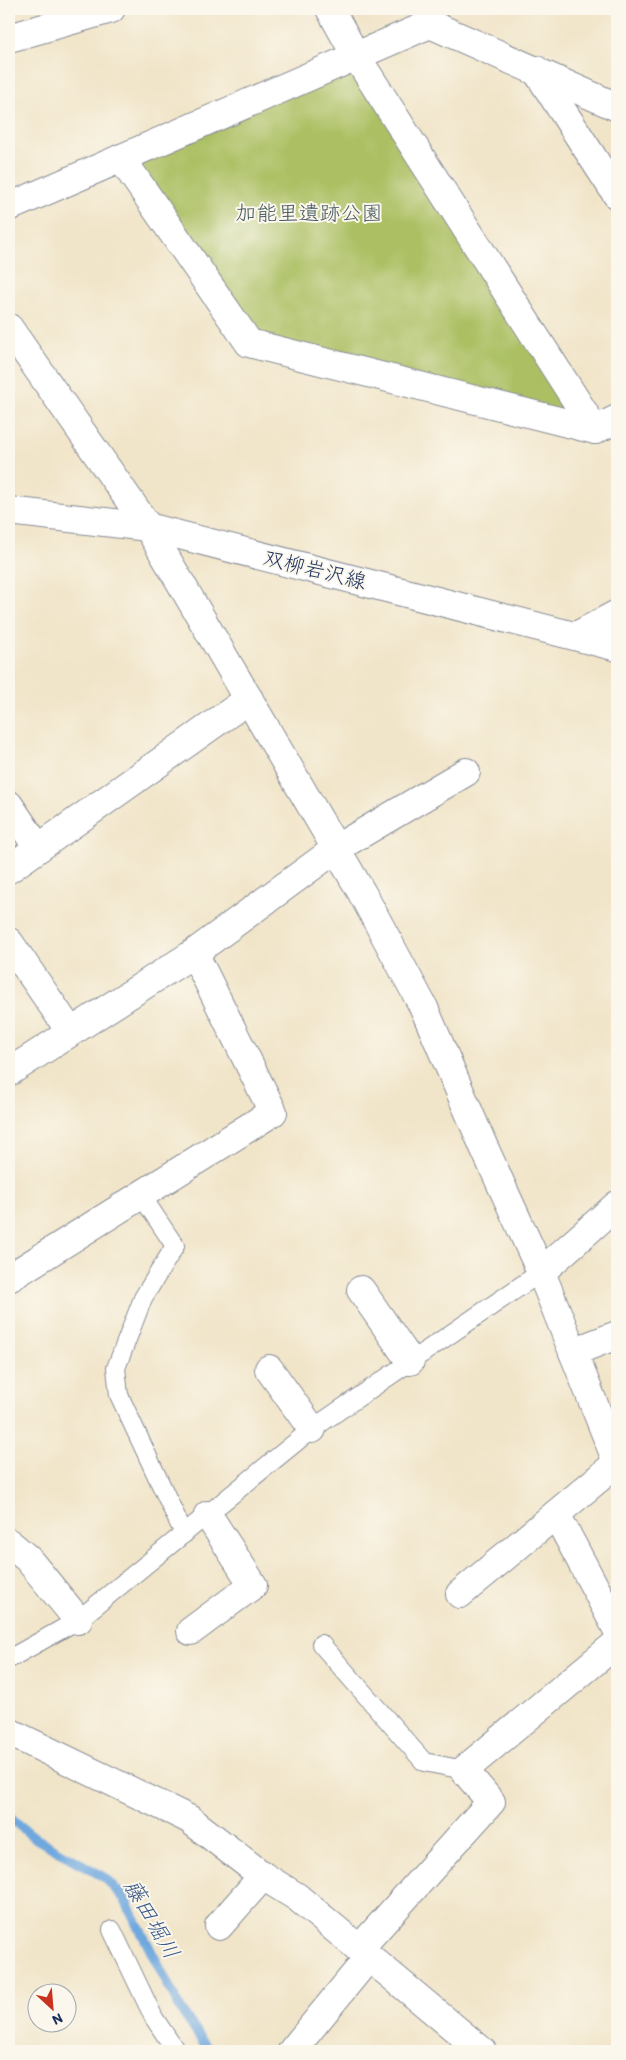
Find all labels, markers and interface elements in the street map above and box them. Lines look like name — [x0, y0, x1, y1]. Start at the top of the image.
park label: 加能里遺跡公園 — [236, 200, 383, 225]
street label: 双柳岩沢線 — [261, 544, 369, 594]
water label: 藤田堀川 — [118, 1874, 186, 1964]
north arrow — [28, 1982, 78, 2032]
text: N — [50, 2010, 65, 2029]

